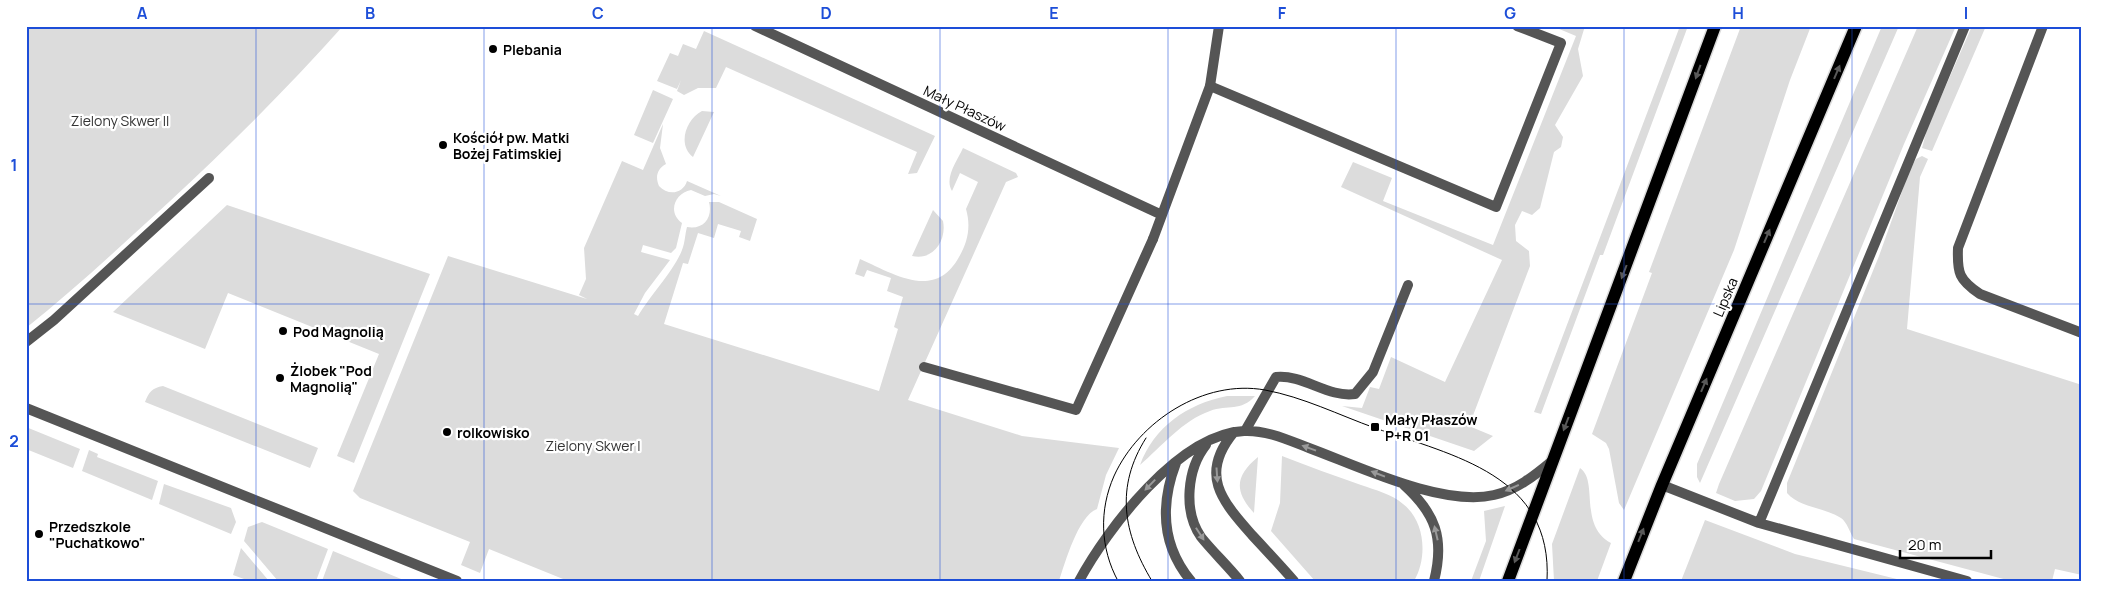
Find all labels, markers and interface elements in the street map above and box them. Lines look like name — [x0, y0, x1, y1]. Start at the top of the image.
text: A — [137, 2, 148, 24]
text: B — [365, 2, 375, 24]
text: C — [592, 2, 604, 24]
text: D — [820, 2, 832, 24]
text: E — [1049, 2, 1059, 24]
text: F — [1278, 2, 1287, 24]
text: G — [1504, 2, 1516, 24]
text: H — [1732, 2, 1744, 24]
text: I — [1964, 2, 1968, 24]
place label: Plebania — [503, 40, 562, 59]
marker: Plebania — [487, 43, 499, 55]
one-way arrow — [1694, 65, 1702, 80]
one-way arrow — [1833, 65, 1841, 79]
street label: Mały Płaszów — [921, 81, 1010, 136]
park label: Zielony Skwer II — [71, 111, 169, 130]
place label: Kościół pw. Matki Bożej Fatimskiej — [453, 128, 569, 163]
marker: Kościół pw. Matki Bożej Fatimskiej — [437, 139, 449, 151]
text: 1 — [10, 154, 18, 176]
one-way arrow — [1763, 228, 1771, 243]
one-way arrow — [1620, 265, 1627, 280]
street label: Lipska — [1708, 275, 1742, 319]
place label: Pod Magnolią — [293, 322, 384, 341]
marker: Pod Magnolią — [277, 325, 289, 337]
place label: Żlobek "Pod Magnolią" — [290, 361, 372, 396]
marker: Żlobek "Pod Magnolią" — [274, 372, 286, 384]
one-way arrow — [1700, 378, 1708, 392]
place label: Mały Płaszów P+R 01 — [1385, 410, 1478, 445]
one-way arrow — [1562, 417, 1570, 432]
marker: Mały Płaszów P+R 01 — [1369, 421, 1381, 433]
place label: rolkowisko — [457, 423, 530, 442]
marker: rolkowisko — [441, 426, 453, 438]
text: 2 — [9, 430, 19, 452]
park label: Zielony Skwer I — [545, 436, 641, 455]
one-way arrow — [1301, 444, 1316, 452]
one-way arrow — [1213, 467, 1221, 483]
one-way arrow — [1371, 469, 1385, 477]
one-way arrow — [1144, 479, 1156, 491]
one-way arrow — [1505, 484, 1519, 492]
place label: Przedszkole "Puchatkowo" — [49, 517, 146, 552]
one-way arrow — [1432, 524, 1440, 540]
one-way arrow — [1637, 527, 1645, 542]
scale bar — [1900, 527, 1992, 559]
marker: Przedszkole "Puchatkowo" — [33, 528, 45, 540]
one-way arrow — [1196, 528, 1205, 541]
text: 20 m — [1908, 534, 1941, 555]
one-way arrow — [1513, 549, 1521, 564]

